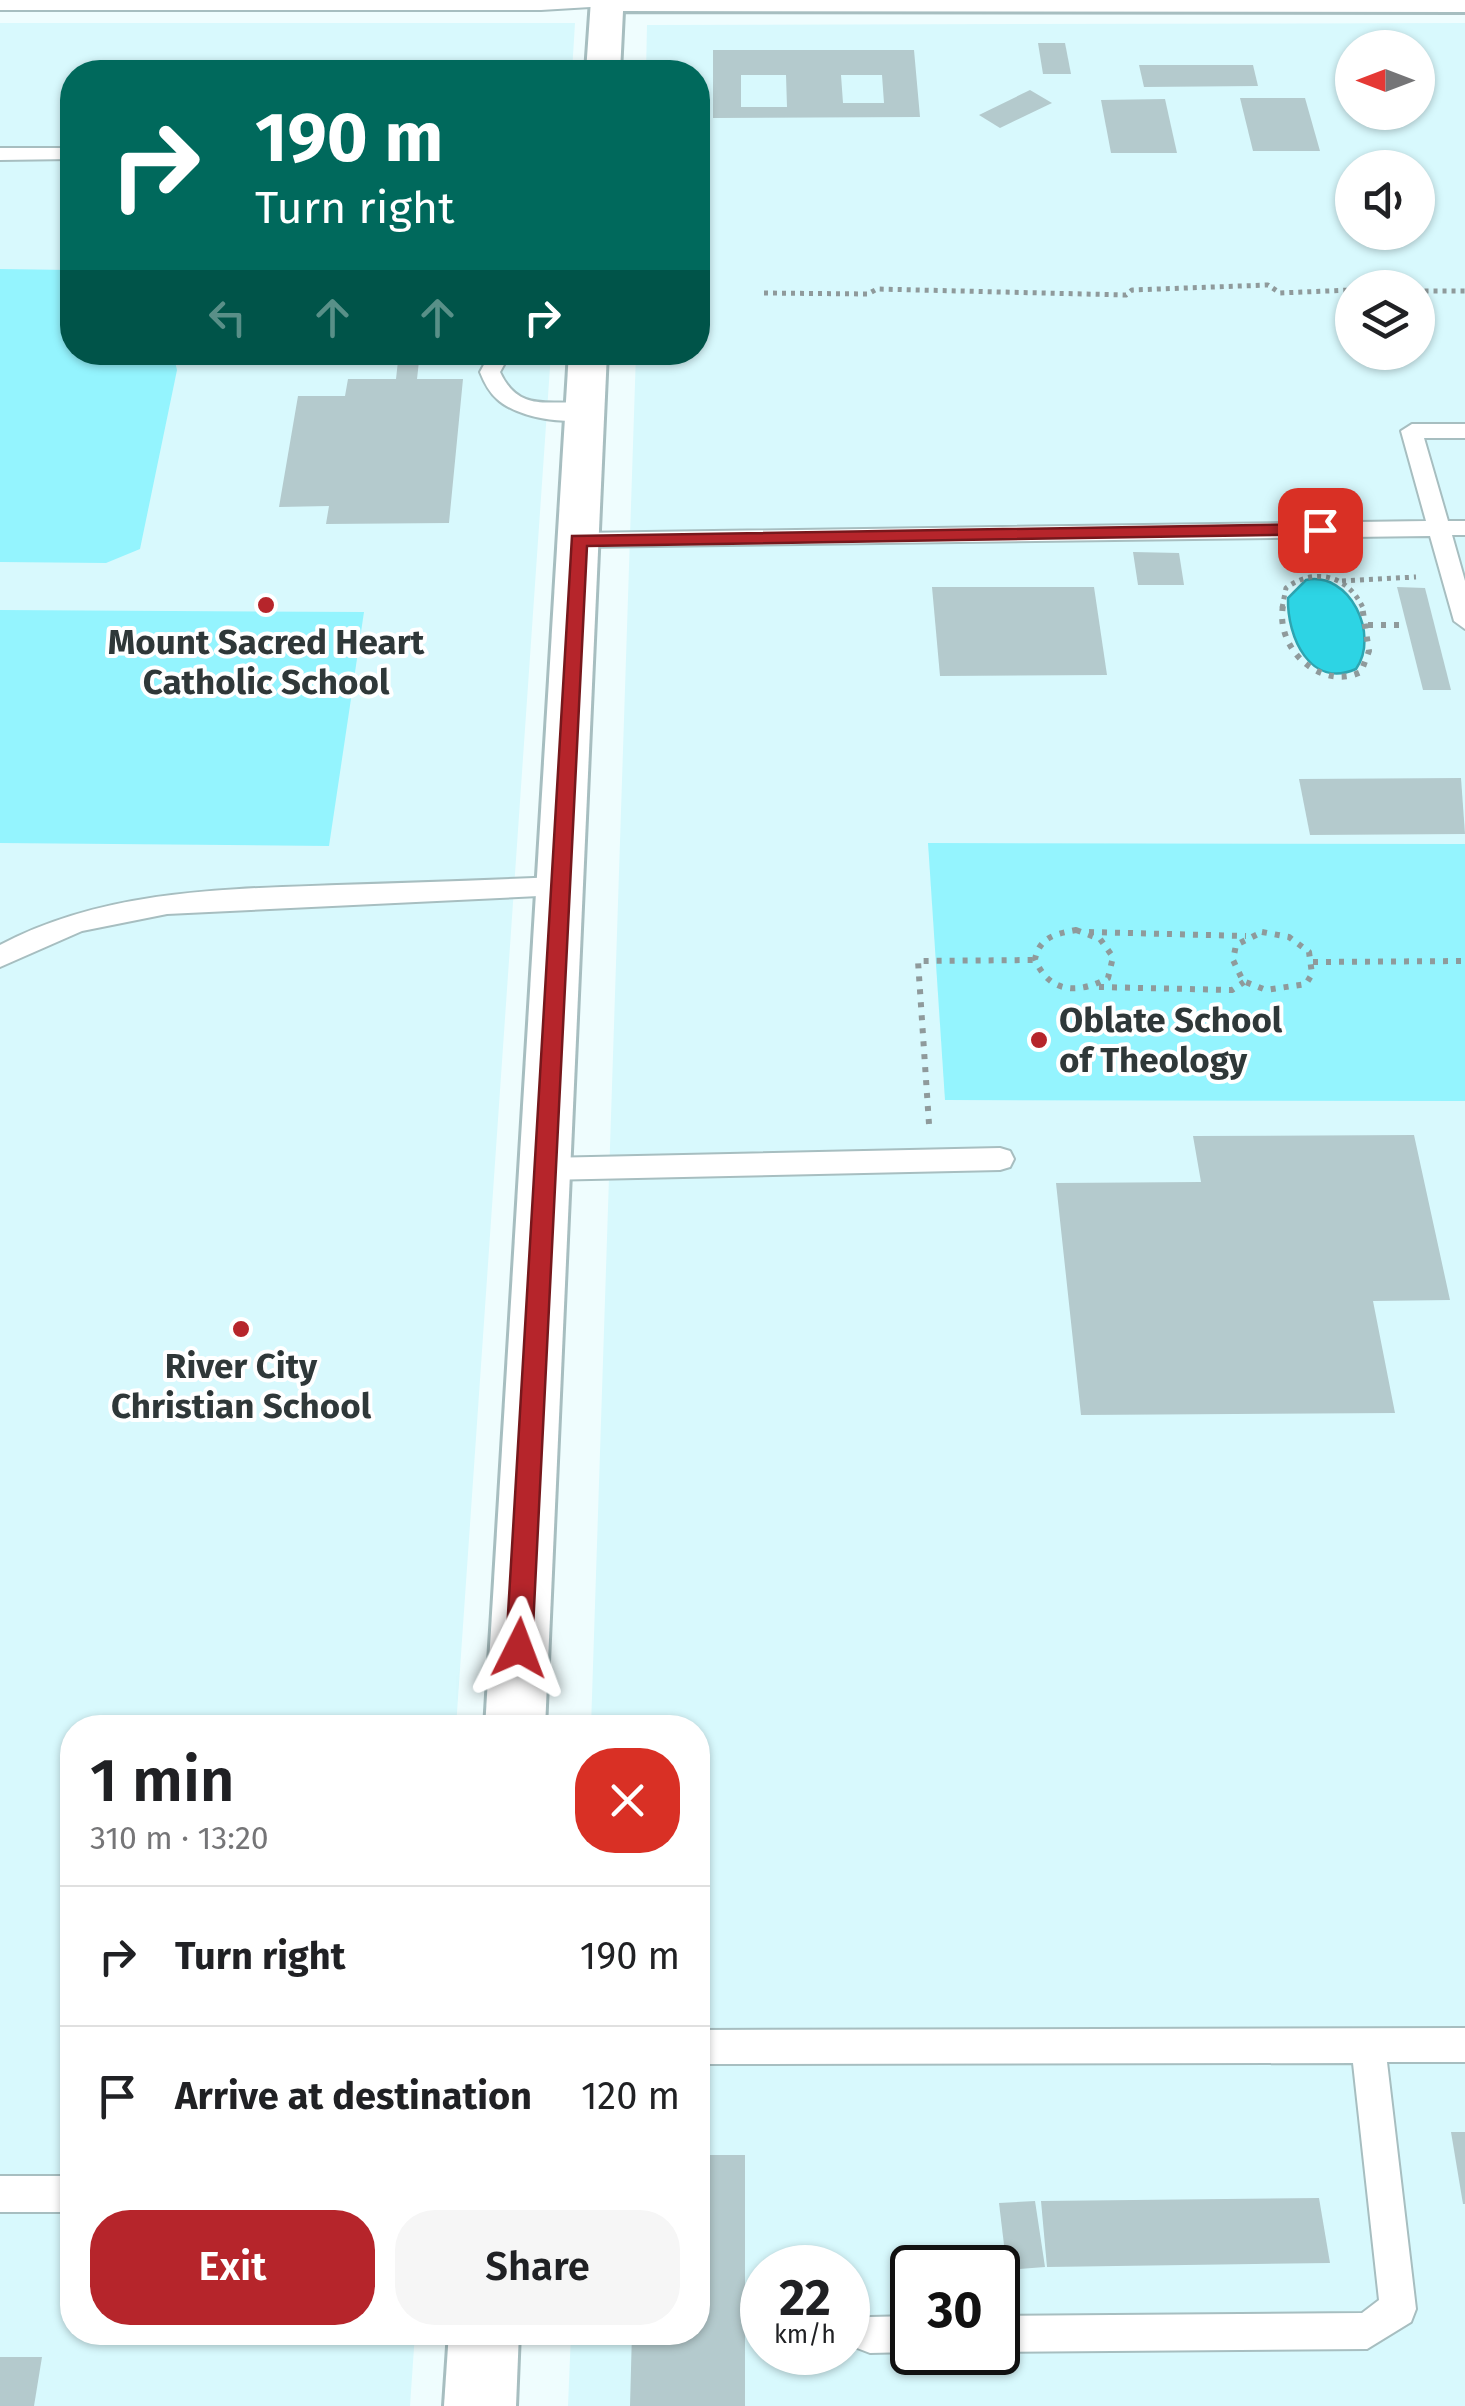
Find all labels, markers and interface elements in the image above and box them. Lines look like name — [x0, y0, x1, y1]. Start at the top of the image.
north arrow — [1335, 30, 1435, 130]
map controls — [1335, 30, 1435, 370]
text: 190 m — [255, 96, 443, 180]
icon: right — [90, 100, 220, 230]
button: sound — [1335, 150, 1435, 250]
text: Turn right — [255, 181, 454, 235]
button: layers — [1335, 270, 1435, 370]
icon: left — [200, 290, 255, 345]
icon: ahead — [305, 290, 360, 345]
icon: ahead — [410, 290, 465, 345]
icon: right — [515, 290, 570, 345]
pin — [1278, 488, 1363, 573]
icon: arrive — [1293, 503, 1348, 558]
marker: Mount Sacred Heart Catholic School — [255, 594, 277, 616]
place label: Mount Sacred Heart Catholic School — [108, 621, 425, 703]
place label: Oblate School of Theology — [1059, 999, 1283, 1081]
marker: Oblate School of Theology — [1028, 1029, 1050, 1051]
marker: River City Christian School — [230, 1318, 252, 1340]
place label: River City Christian School — [111, 1345, 372, 1427]
position arrow — [467, 1596, 571, 1700]
text: 1 min — [90, 1745, 235, 1817]
button: close — [575, 1748, 680, 1853]
text: 310 m · 13:20 — [90, 1819, 269, 1857]
icon: right — [90, 1929, 145, 1984]
text: Turn right — [175, 1933, 345, 1979]
text: 190 m — [580, 1933, 680, 1979]
icon: arrive — [90, 2069, 145, 2124]
text: Arrive at destination — [175, 2073, 532, 2119]
text: 120 m — [581, 2073, 680, 2119]
button: Exit — [90, 2210, 375, 2325]
button: Share — [395, 2210, 680, 2325]
speed limit sign: 30 — [890, 2245, 1020, 2375]
text: 22 — [779, 2268, 831, 2328]
text: km/h — [774, 2320, 836, 2350]

